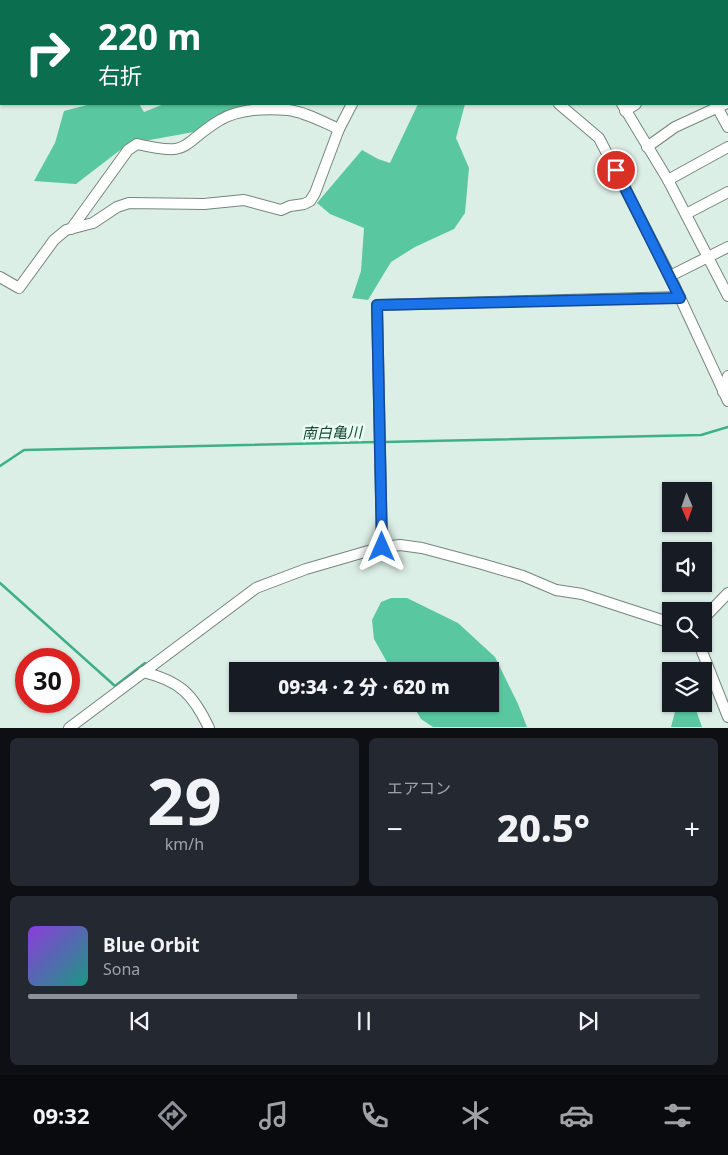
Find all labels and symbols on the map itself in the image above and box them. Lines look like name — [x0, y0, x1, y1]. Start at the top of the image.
pin — [595, 149, 637, 191]
water label: 南白亀川 — [302, 421, 364, 443]
north arrow — [662, 482, 712, 532]
position arrow — [355, 520, 407, 572]
speed limit sign: 30 — [15, 648, 80, 713]

